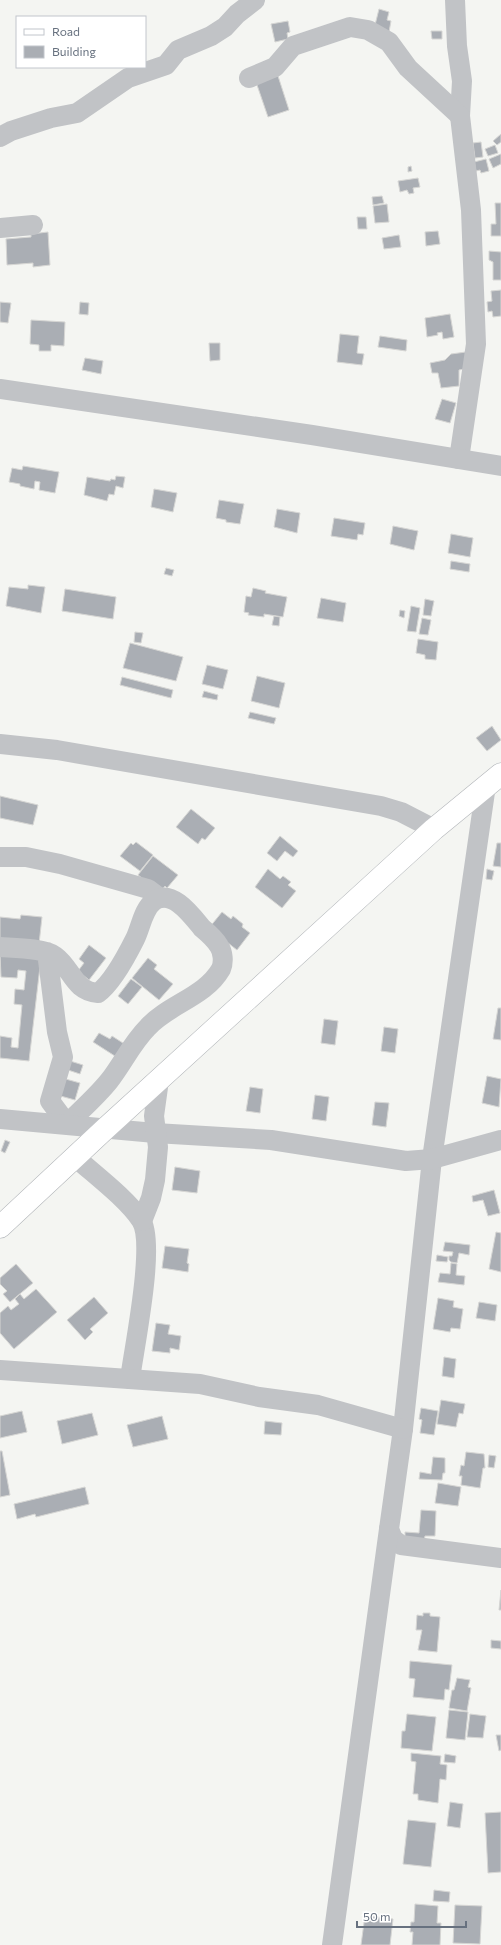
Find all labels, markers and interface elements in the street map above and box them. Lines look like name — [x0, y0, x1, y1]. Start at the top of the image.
legend — [16, 16, 146, 68]
text: Road — [52, 24, 80, 38]
text: Building — [52, 44, 96, 58]
scale bar — [357, 1903, 466, 1929]
text: 50 m — [363, 1909, 391, 1923]

